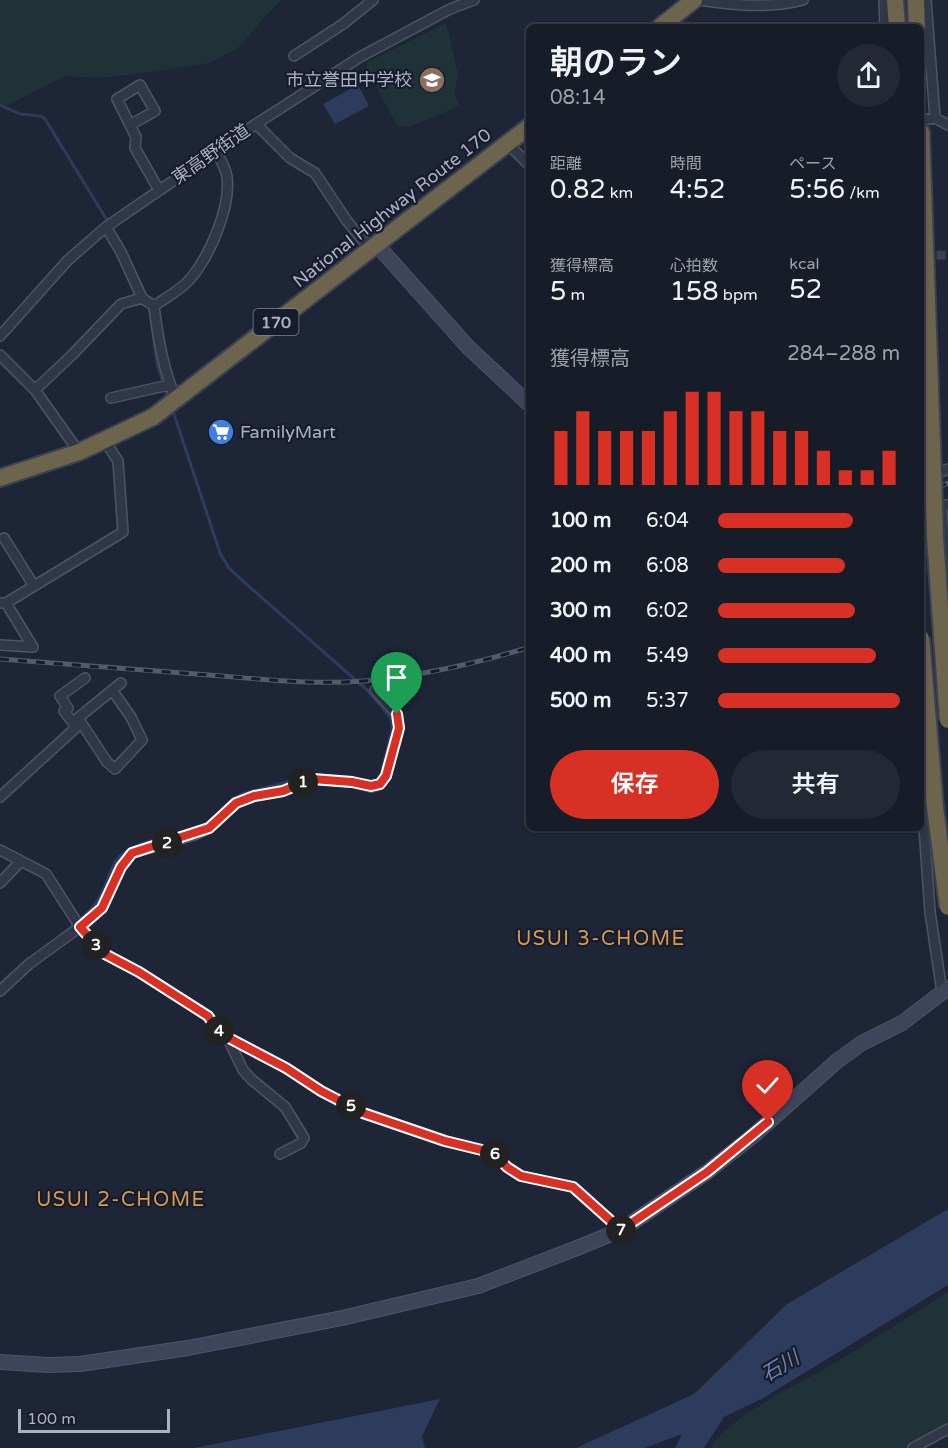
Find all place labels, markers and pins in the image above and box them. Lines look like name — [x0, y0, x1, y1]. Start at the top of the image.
school or university icon: 市立誉田中学校 — [417, 65, 447, 95]
place label: 市立誉田中学校 — [286, 69, 412, 91]
supermarket icon: FamilyMart — [206, 417, 236, 447]
place label: FamilyMart — [240, 421, 336, 443]
pin — [371, 652, 422, 714]
pin: 1 — [288, 767, 318, 797]
pin: 2 — [152, 828, 182, 858]
pin: 3 — [81, 930, 111, 960]
pin: 4 — [204, 1016, 234, 1046]
pin — [742, 1060, 793, 1122]
pin: 5 — [336, 1091, 366, 1121]
pin: 6 — [480, 1139, 510, 1169]
pin: 7 — [606, 1215, 636, 1245]

